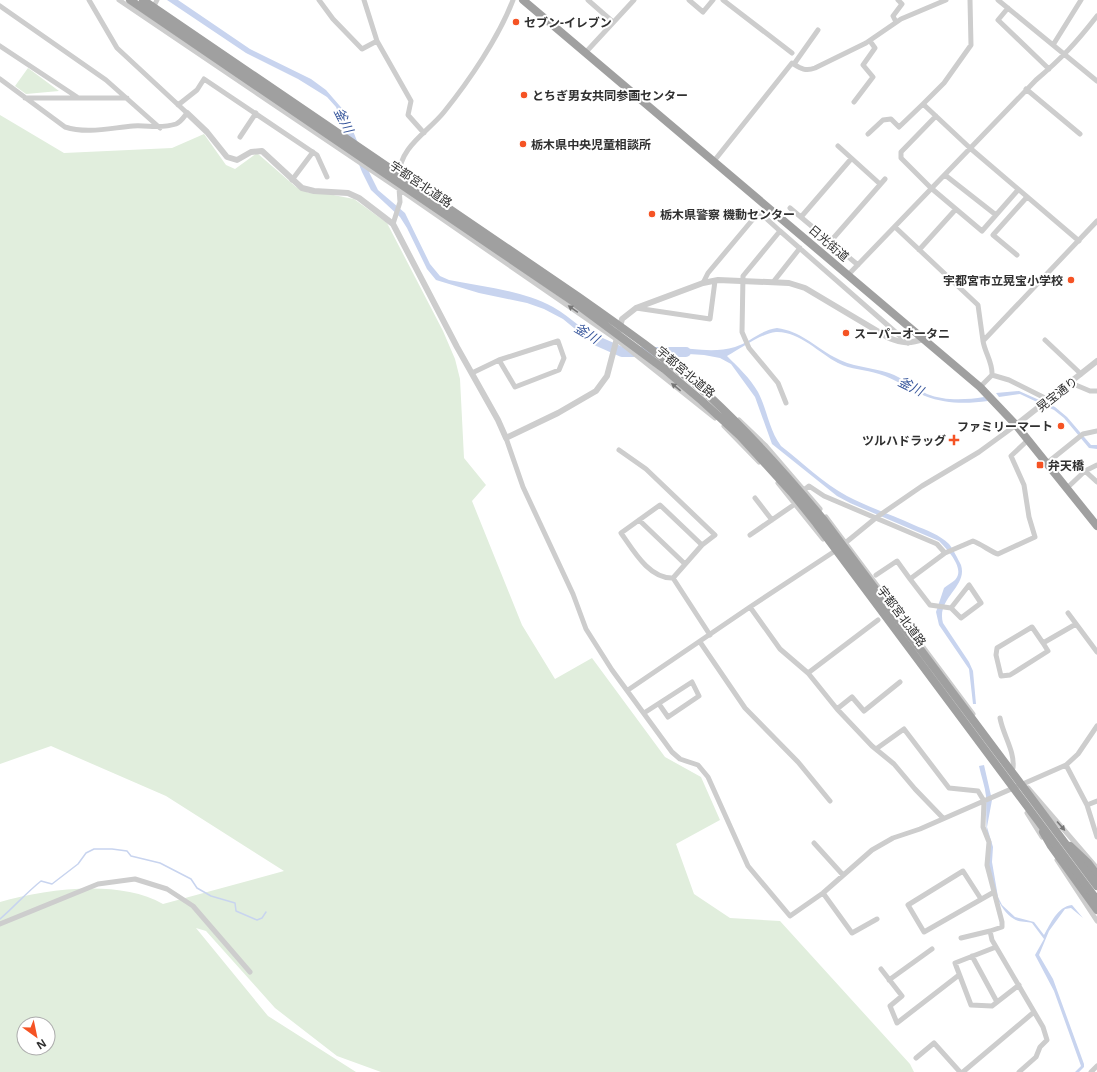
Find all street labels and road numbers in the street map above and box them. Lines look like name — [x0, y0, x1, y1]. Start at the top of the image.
street label: 宇都宮北道路 — [386, 157, 456, 211]
street label: 日光街道 — [805, 221, 853, 265]
street label: 宇都宮北道路 — [653, 342, 719, 402]
street label: 晃宝通り — [1033, 373, 1081, 415]
street label: 宇都宮北道路 — [874, 582, 930, 650]

